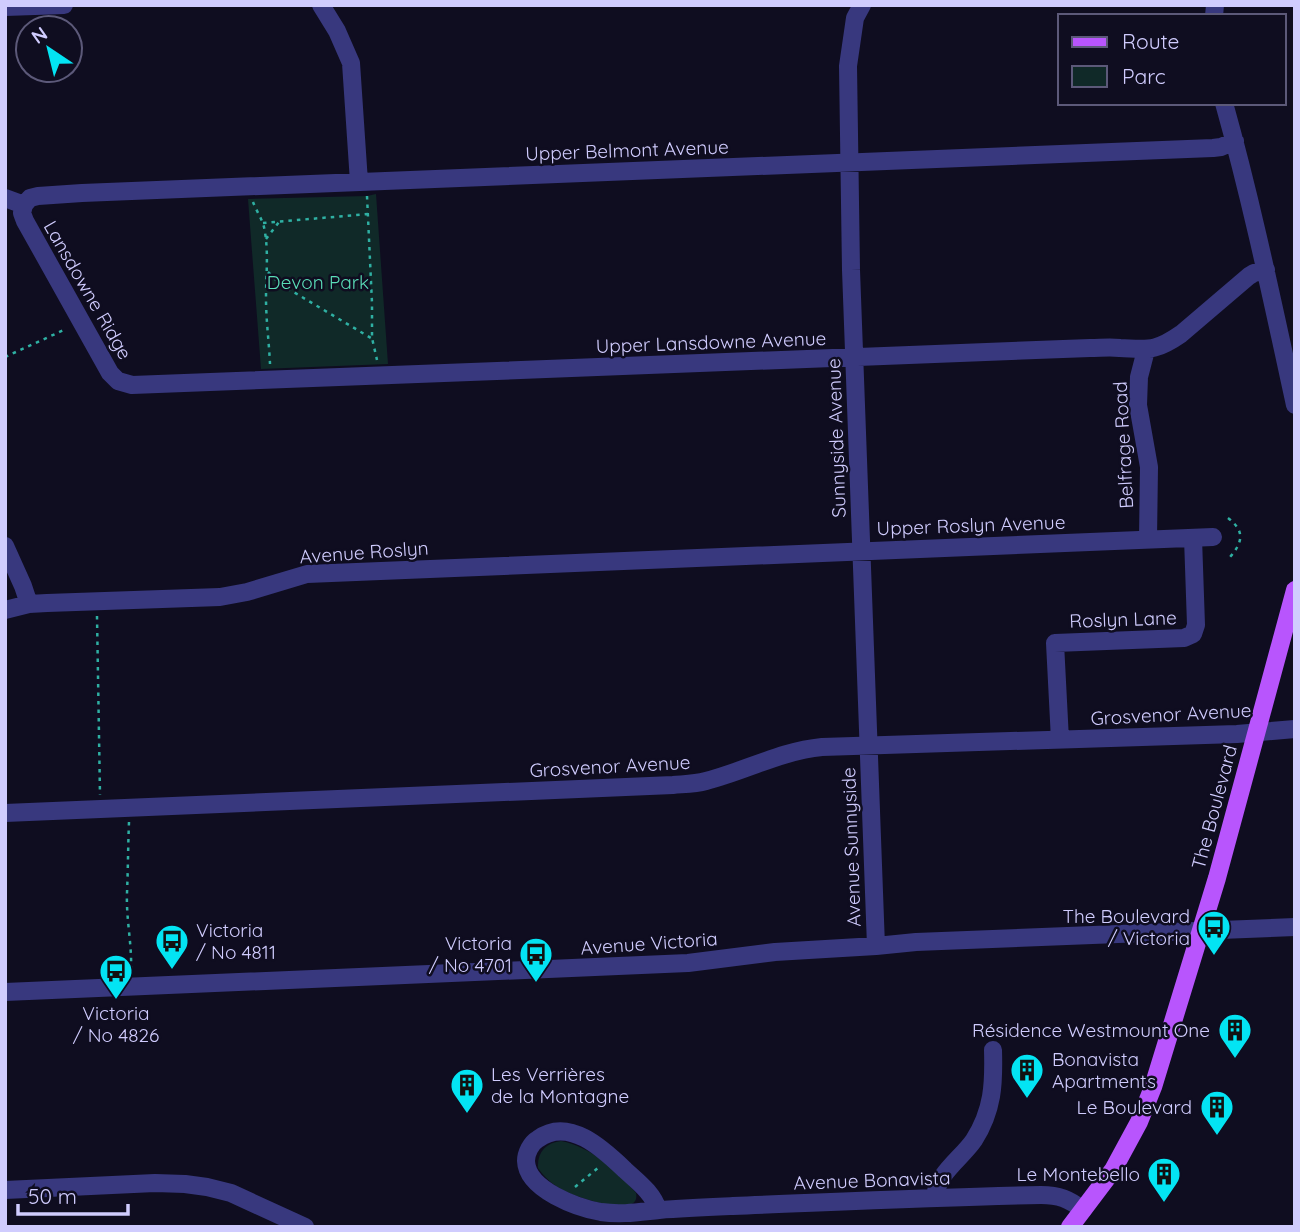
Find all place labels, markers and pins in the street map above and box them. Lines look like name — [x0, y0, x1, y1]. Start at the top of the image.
place label: The Boulevard / Victoria — [1062, 904, 1190, 950]
bus stop icon: The Boulevard / Victoria — [1195, 908, 1233, 957]
place label: Victoria / No 4811 — [196, 918, 276, 964]
bus stop icon: Victoria / No 4811 — [153, 922, 191, 971]
place label: Victoria / No 4701 — [429, 931, 512, 977]
bus stop icon: Victoria / No 4701 — [517, 935, 555, 984]
bus stop icon: Victoria / No 4826 — [97, 952, 135, 1001]
place label: Victoria / No 4826 — [73, 1001, 159, 1047]
building icon: Résidence Westmount One — [1216, 1011, 1254, 1060]
place label: Résidence Westmount One — [972, 1018, 1210, 1042]
place label: Bonavista Apartments — [1052, 1047, 1156, 1093]
building icon: Bonavista Apartments — [1008, 1051, 1046, 1100]
place label: Les Verrières de la Montagne — [491, 1062, 629, 1108]
building icon: Les Verrières de la Montagne — [448, 1066, 486, 1115]
building icon: Le Boulevard — [1198, 1088, 1236, 1137]
place label: Le Boulevard — [1077, 1095, 1192, 1119]
building icon: Le Montebello — [1145, 1155, 1183, 1204]
place label: Le Montebello — [1016, 1162, 1140, 1186]

